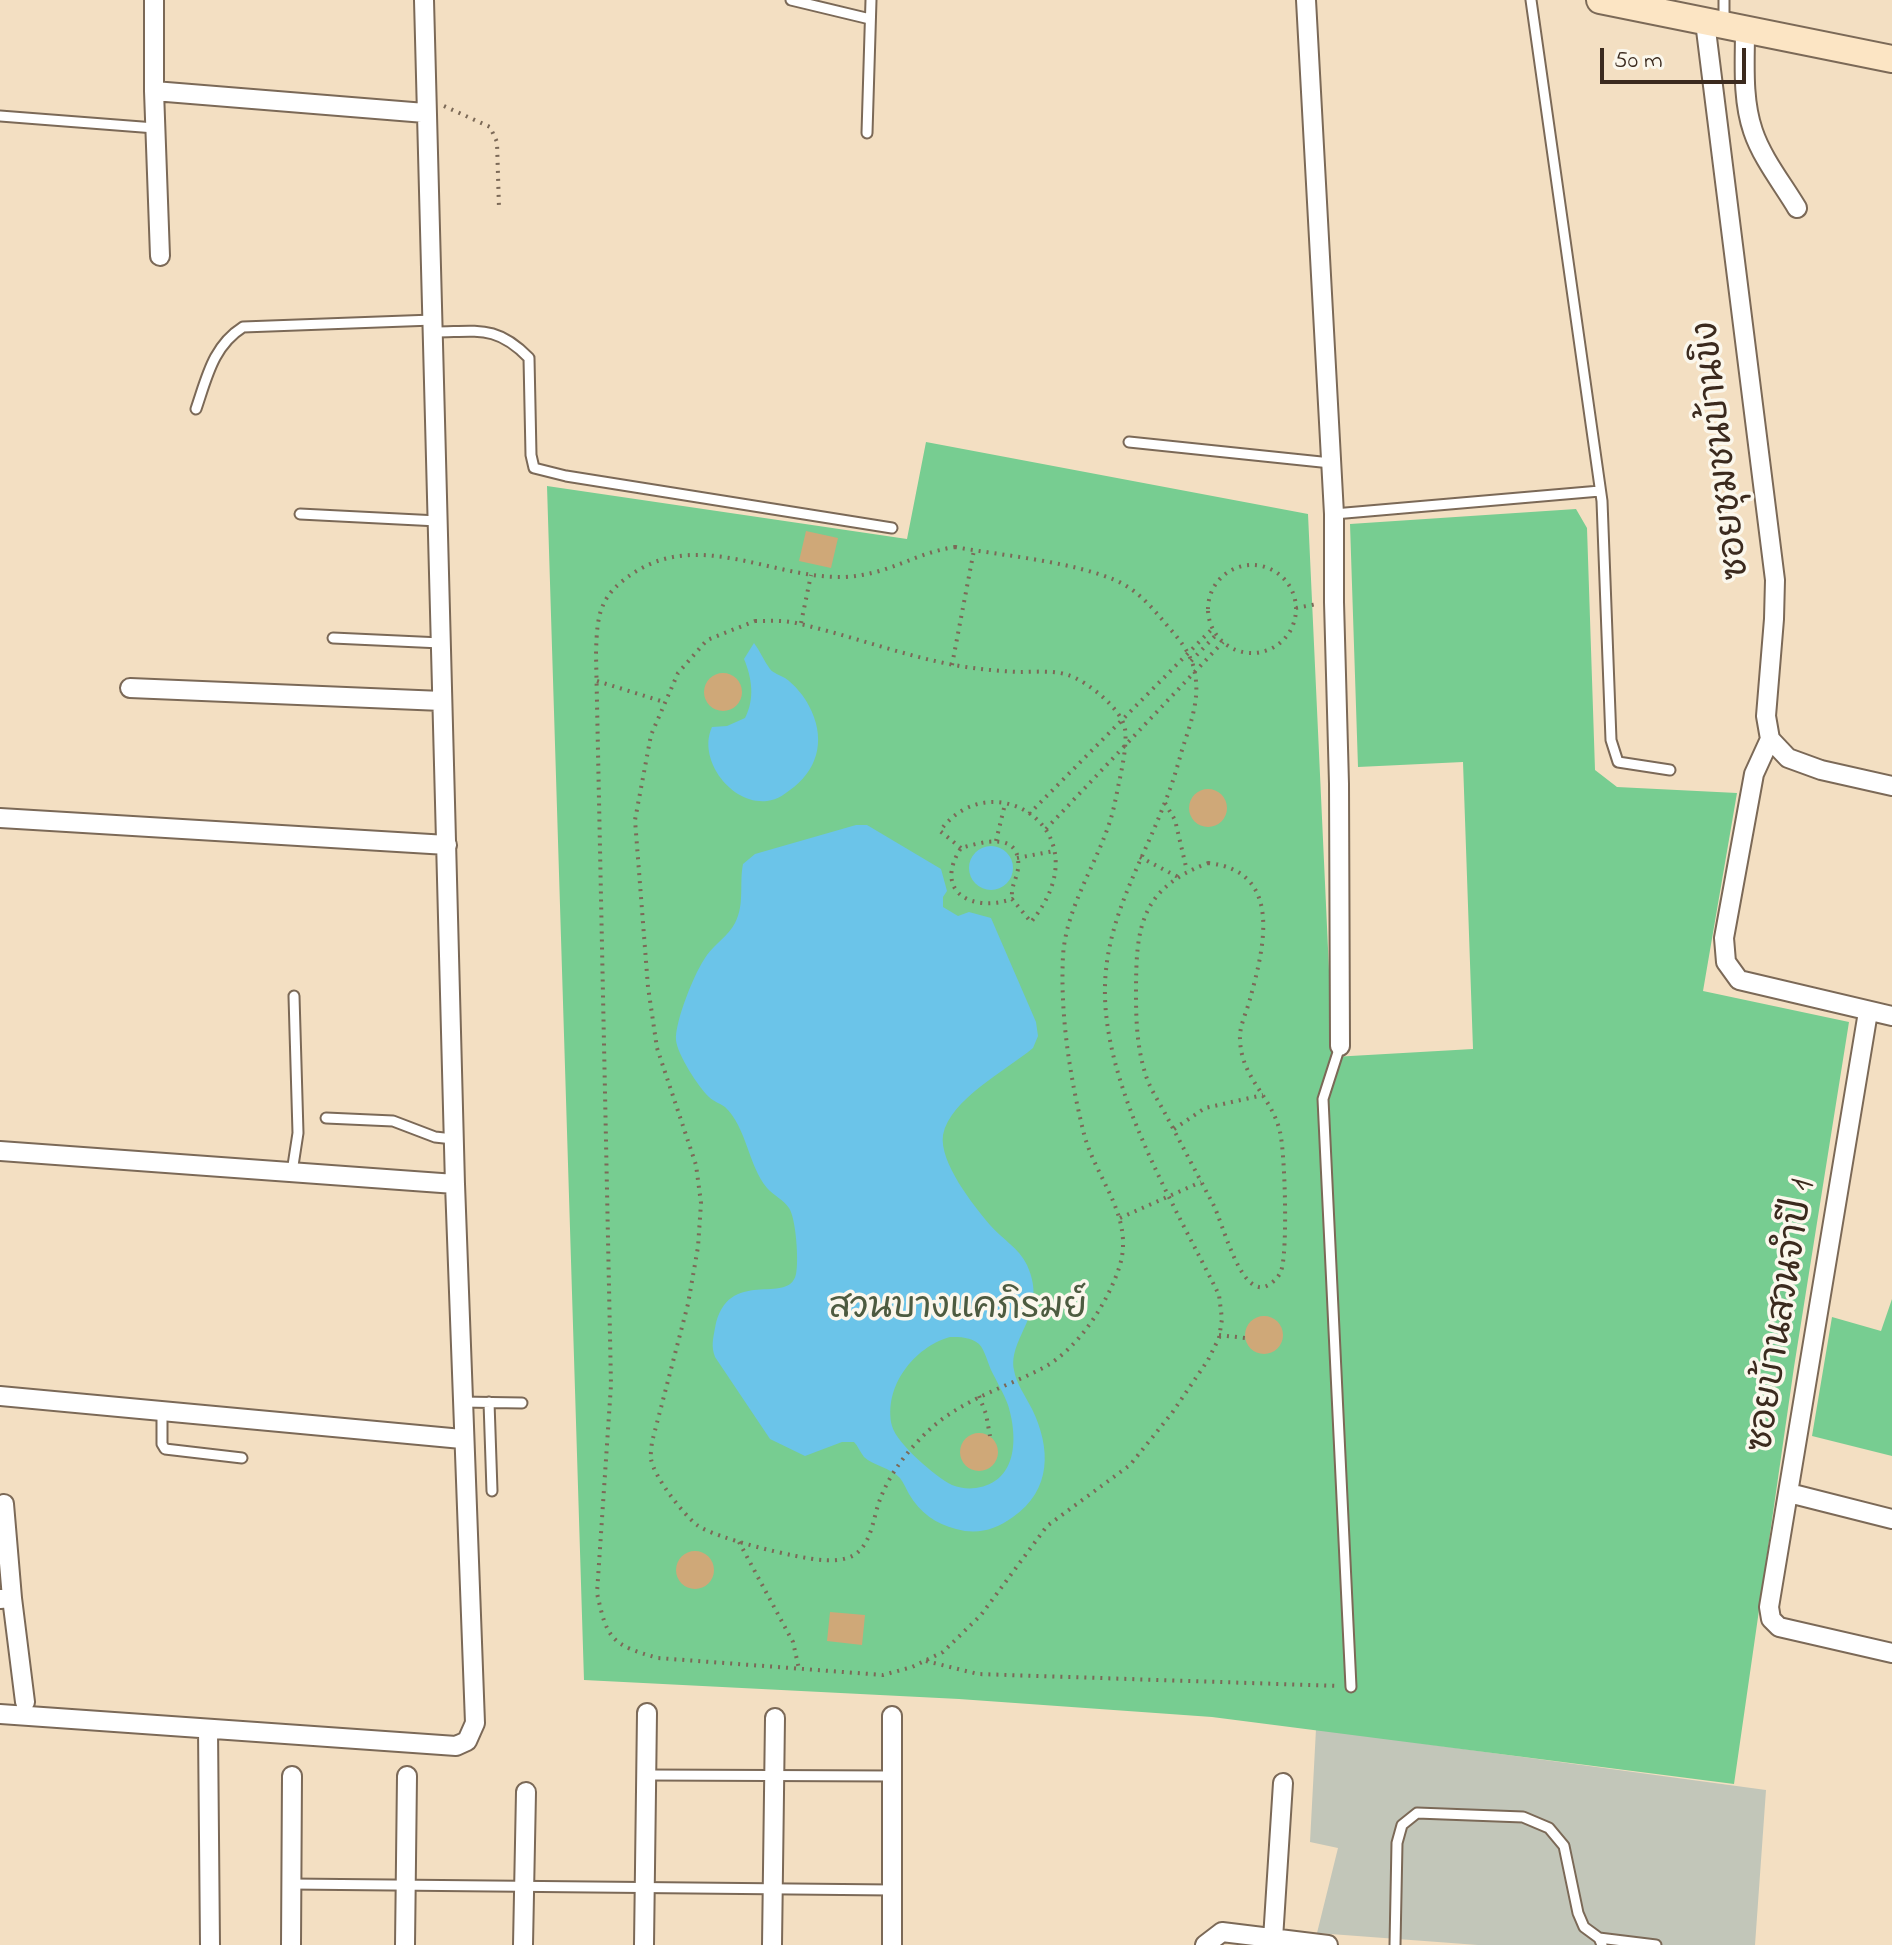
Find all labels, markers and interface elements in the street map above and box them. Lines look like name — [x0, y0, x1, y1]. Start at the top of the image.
scale bar — [1604, 32, 1750, 82]
text: 50 m — [1614, 44, 1663, 79]
street label: ซอยชุมชนบ้านขิง — [1688, 318, 1762, 582]
street label: ซอยบ้านสวนจำปี 1 — [1742, 1177, 1828, 1455]
park label: สวนบางแคภิรมย์ — [829, 1289, 1087, 1333]

